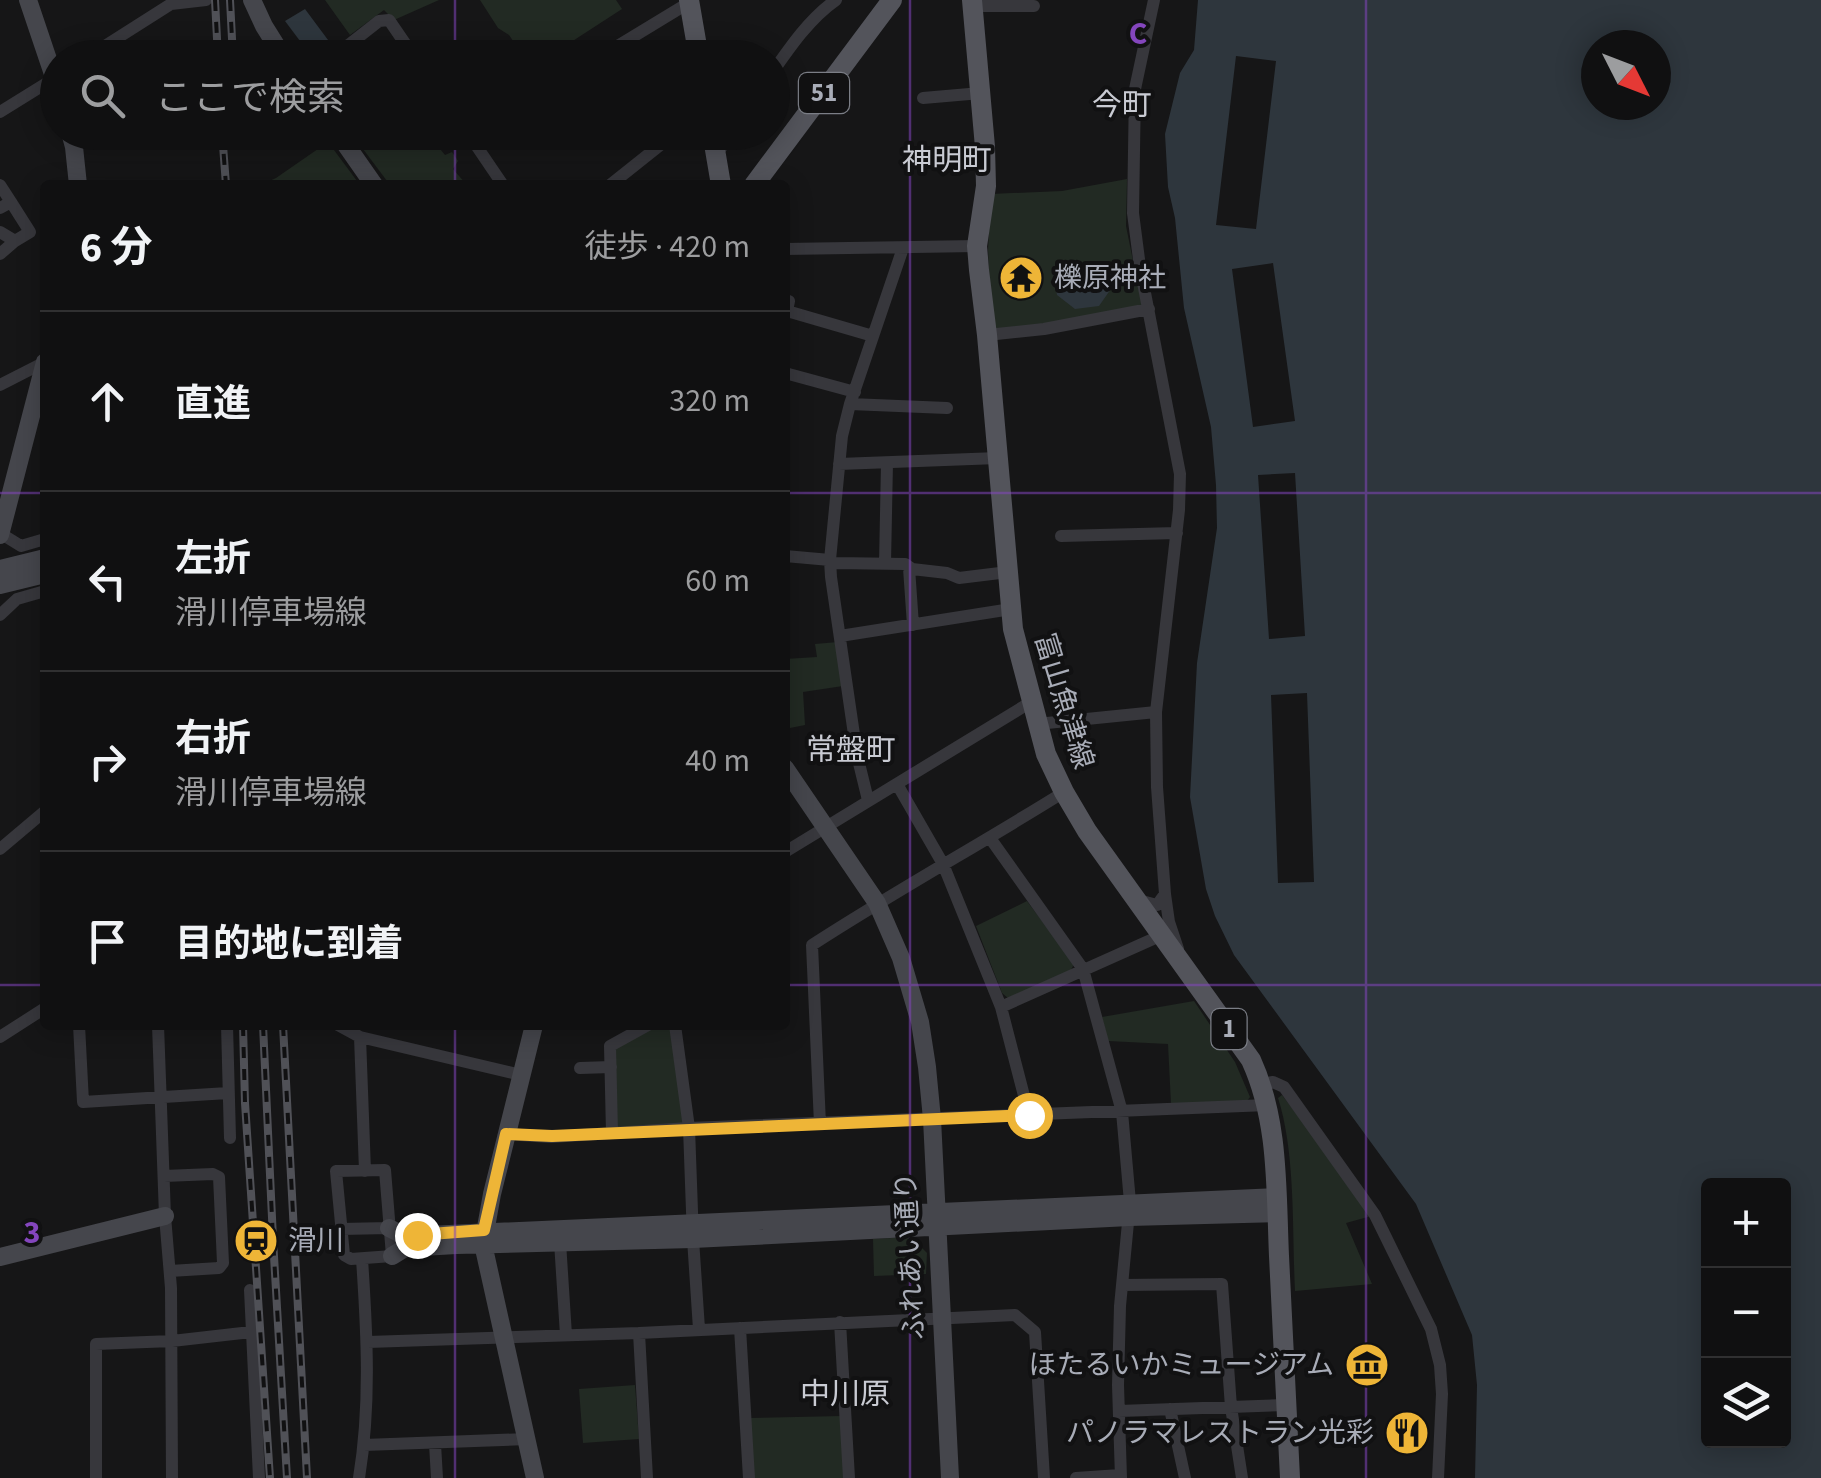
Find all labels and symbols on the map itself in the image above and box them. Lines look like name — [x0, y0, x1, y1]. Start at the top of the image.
text: C — [1129, 11, 1147, 57]
north arrow — [1581, 30, 1671, 120]
road number: 51 — [799, 73, 849, 113]
district label: 今町 — [1092, 84, 1152, 127]
district label: 神明町 — [902, 139, 992, 182]
temple icon: 櫟原神社 — [998, 255, 1044, 301]
place label: 櫟原神社 — [1054, 258, 1166, 298]
street label: 富山魚津線 — [1024, 628, 1104, 774]
district label: 常盤町 — [806, 729, 896, 772]
road number: 1 — [1212, 1009, 1246, 1049]
route start — [1007, 1093, 1053, 1139]
street label: ふれあい通り — [886, 1171, 934, 1341]
text: 3 — [24, 1210, 40, 1256]
route end — [395, 1213, 441, 1259]
station icon: 滑川 — [233, 1218, 279, 1264]
place label: 滑川 — [288, 1221, 344, 1261]
museum icon: ほたるいかミュージアム — [1344, 1342, 1390, 1388]
place label: ほたるいかミュージアム — [1029, 1345, 1334, 1385]
district label: 中川原 — [800, 1373, 890, 1416]
restaurant icon: パノラマレストラン光彩 — [1384, 1410, 1430, 1456]
place label: パノラマレストラン光彩 — [1066, 1413, 1374, 1453]

